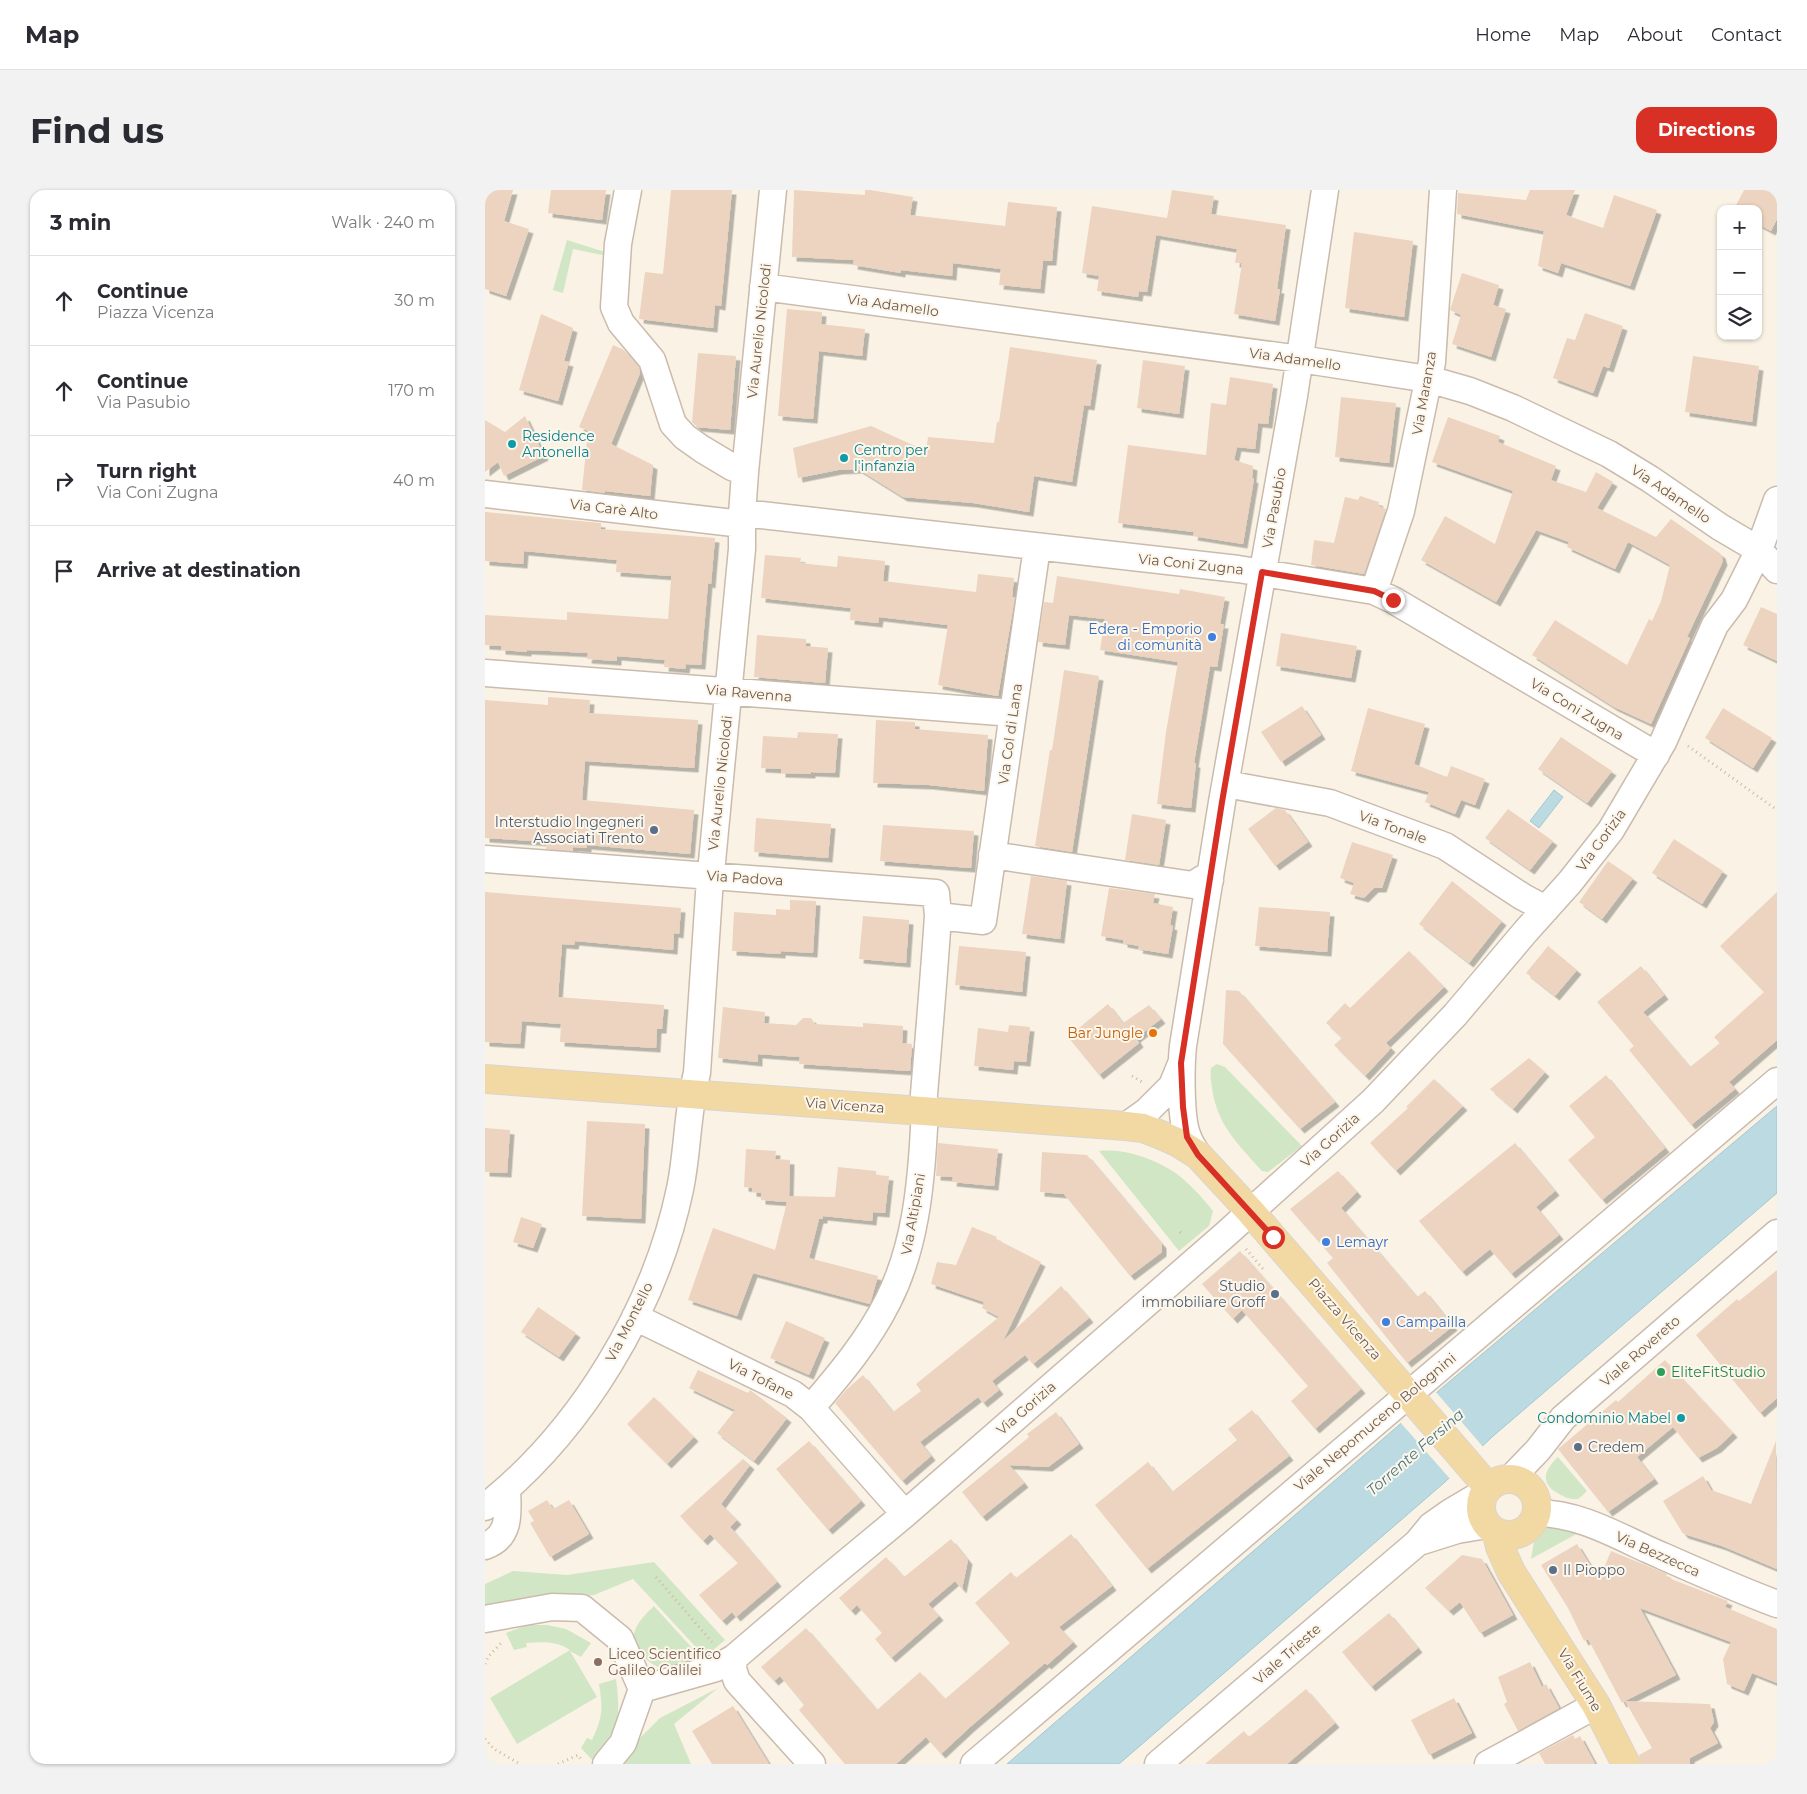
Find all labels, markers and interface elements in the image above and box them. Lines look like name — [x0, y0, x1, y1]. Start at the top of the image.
text: Map — [25, 20, 79, 49]
text: Home — [1475, 24, 1531, 46]
text: Map — [1559, 24, 1599, 46]
text: About — [1627, 24, 1683, 46]
text: Contact — [1711, 24, 1782, 46]
button: Directions — [1636, 107, 1777, 153]
text: Find us — [30, 109, 164, 152]
map controls — [1717, 205, 1762, 340]
button: + — [1717, 205, 1762, 250]
text: 3 min — [50, 210, 111, 235]
text: Walk · 240 m — [331, 213, 435, 232]
button: − — [1717, 250, 1762, 295]
street label: Via Aurelio Nicolodi — [743, 262, 775, 400]
text: Continue — [97, 280, 188, 303]
icon: ahead — [50, 287, 78, 315]
street label: Via Adamello — [846, 290, 940, 320]
text: 30 m — [394, 291, 435, 310]
button: layers — [1717, 295, 1762, 340]
text: Piazza Vicenza — [97, 303, 214, 322]
street label: Via Adamello — [1248, 344, 1342, 374]
street label: Via Maranza — [1408, 350, 1440, 436]
text: Continue — [97, 370, 188, 393]
icon: ahead — [50, 377, 78, 405]
text: 170 m — [388, 381, 435, 400]
text: Via Pasubio — [97, 393, 190, 412]
place label: Residence Antonella — [522, 427, 595, 461]
marker: Residence Antonella — [506, 438, 518, 450]
place label: Centro per l'infanzia — [854, 441, 929, 475]
marker: Centro per l'infanzia — [838, 452, 850, 464]
text: Turn right — [97, 460, 197, 483]
street label: Via Adamello — [1628, 461, 1715, 527]
street label: Via Pasubio — [1258, 466, 1290, 550]
icon: right — [50, 467, 78, 495]
text: 40 m — [393, 471, 435, 490]
text: Via Coni Zugna — [97, 483, 218, 502]
street label: Via Carè Alto — [569, 495, 659, 523]
street label: Via Coni Zugna — [1137, 549, 1245, 579]
icon: arrive — [50, 557, 78, 585]
text: Arrive at destination — [97, 559, 301, 582]
route end — [1382, 589, 1405, 612]
place label: Edera - Emporio di comunità — [1088, 620, 1202, 654]
marker: Edera - Emporio di comunità — [1206, 631, 1218, 643]
street label: Via Coni Zugna — [1527, 674, 1627, 744]
street label: Via Ravenna — [705, 680, 793, 706]
street label: Via Col di Lana — [994, 682, 1026, 786]
street label: Via Aurelio Nicolodi — [704, 714, 736, 852]
street label: Via Gorizia — [1572, 805, 1630, 875]
street label: Via Tonale — [1356, 806, 1430, 848]
place label: Interstudio Ingegneri Associati Trento — [495, 813, 644, 847]
marker: Interstudio Ingegneri Associati Trento — [648, 824, 660, 836]
street label: Via Padova — [706, 866, 784, 890]
place label: Bar Jungle — [1067, 1024, 1143, 1042]
marker: Bar Jungle — [1147, 1027, 1159, 1039]
street label: Via Vicenza — [805, 1093, 885, 1117]
street label: Via Gorizia — [1297, 1109, 1363, 1171]
street label: Via Altipiani — [897, 1172, 929, 1256]
route start — [1262, 1226, 1285, 1249]
place label: Lemayr — [1336, 1233, 1389, 1251]
marker: Lemayr — [1320, 1236, 1332, 1248]
street label: Piazza Vicenza — [1305, 1274, 1385, 1364]
place label: Studio immobiliare Groff — [1142, 1277, 1266, 1311]
street label: Via Montello — [601, 1279, 657, 1365]
marker: Studio immobiliare Groff — [1269, 1288, 1281, 1300]
street label: Viale Rovereto — [1596, 1311, 1684, 1391]
place label: Campailla — [1396, 1313, 1466, 1331]
marker: Campailla — [1380, 1316, 1392, 1328]
street label: Viale Nepomuceno Bolognini — [1290, 1349, 1460, 1495]
street label: Via Tofane — [725, 1355, 797, 1403]
place label: EliteFitStudio — [1671, 1363, 1766, 1381]
marker: EliteFitStudio — [1655, 1366, 1667, 1378]
street label: Via Gorizia — [992, 1377, 1060, 1439]
water label: Torrente Fersina — [1362, 1405, 1468, 1499]
place label: Condominio Mabel — [1537, 1409, 1671, 1427]
marker: Condominio Mabel — [1675, 1412, 1687, 1424]
place label: Credem — [1588, 1438, 1645, 1456]
marker: Credem — [1572, 1441, 1584, 1453]
street label: Via Bezzecca — [1613, 1527, 1703, 1581]
place label: Il Pioppo — [1563, 1561, 1625, 1579]
marker: Il Pioppo — [1547, 1564, 1559, 1576]
street label: Viale Trieste — [1250, 1620, 1324, 1688]
place label: Liceo Scientifico Galileo Galilei — [608, 1645, 721, 1679]
street label: Via Fiume — [1554, 1645, 1606, 1715]
marker: Liceo Scientifico Galileo Galilei — [592, 1656, 604, 1668]

